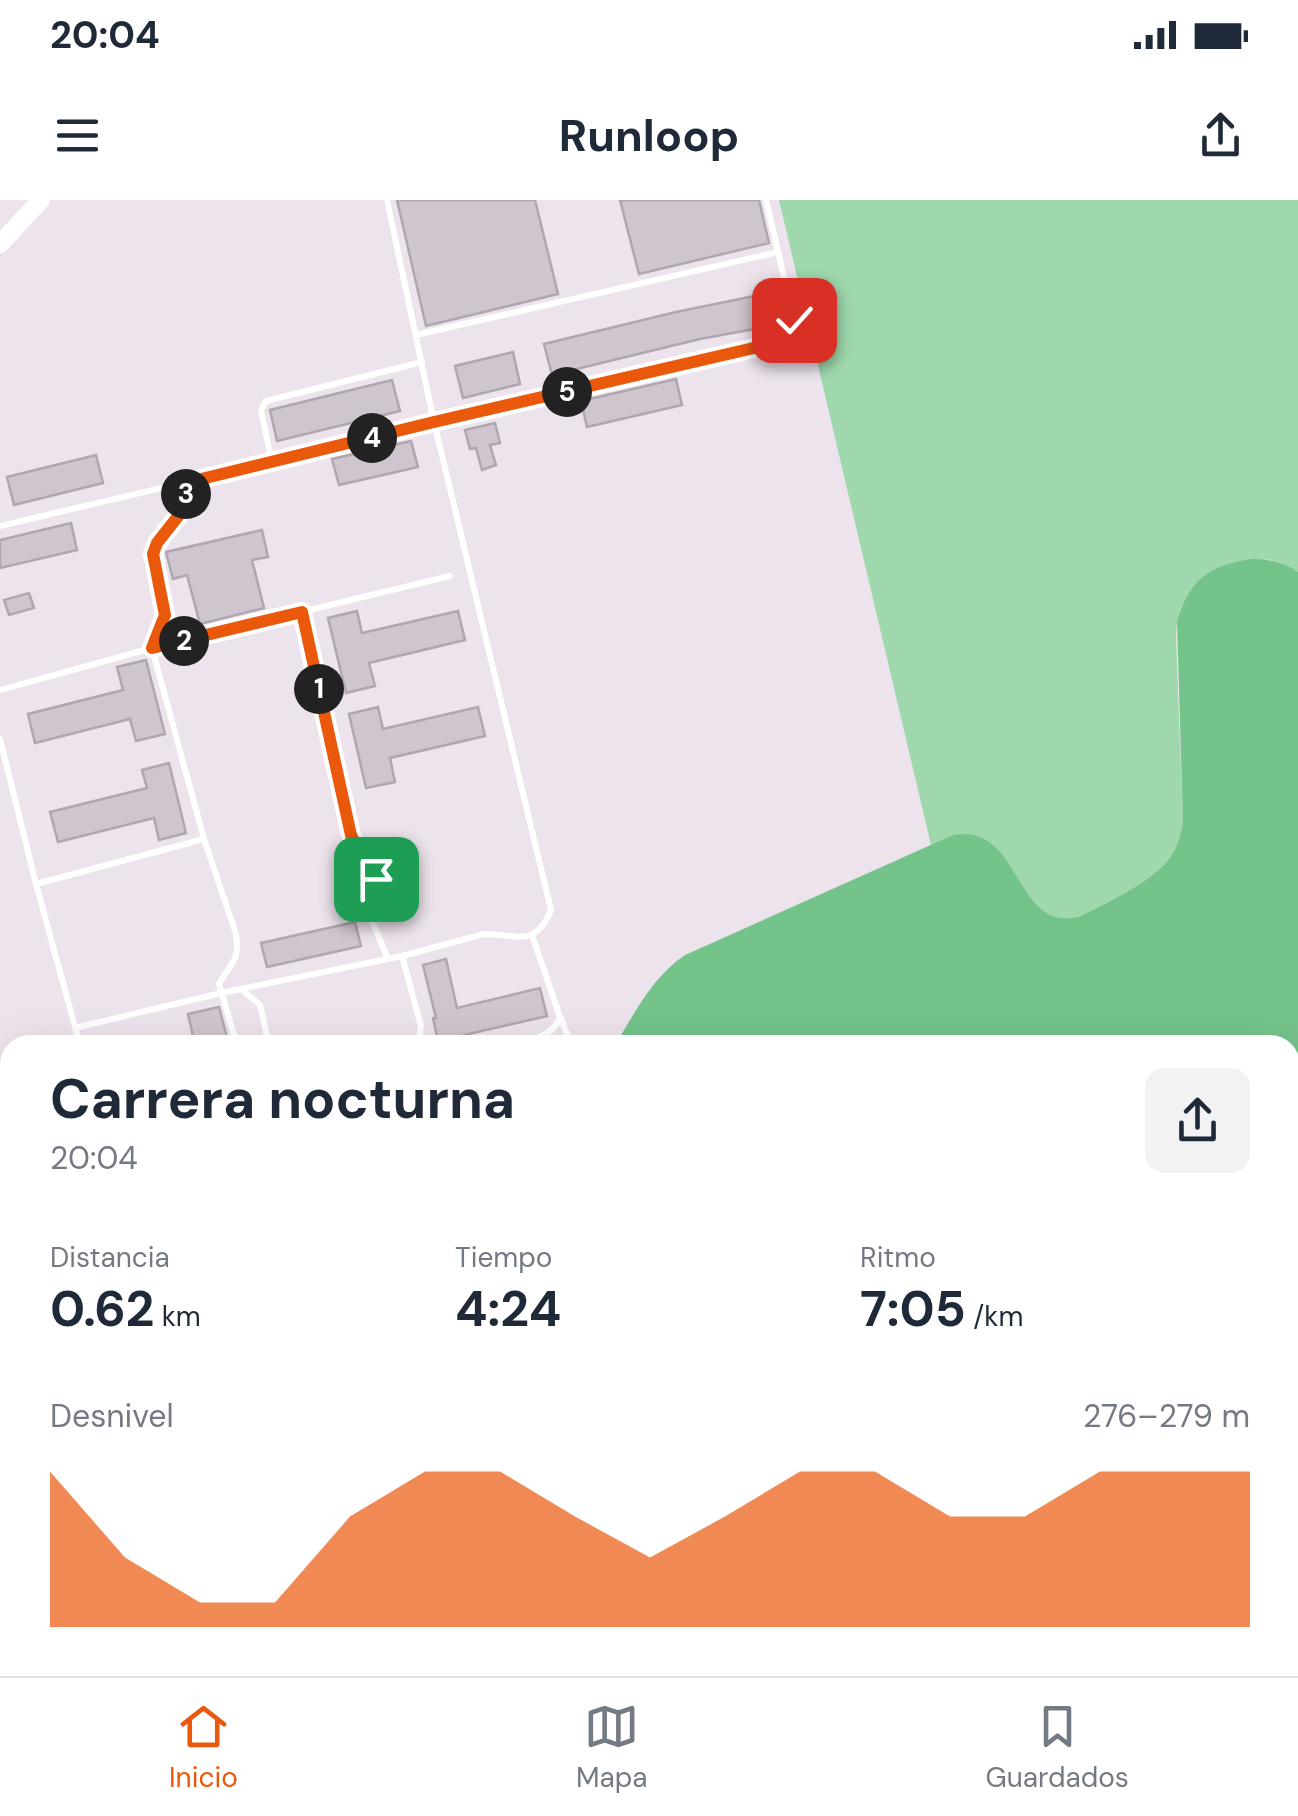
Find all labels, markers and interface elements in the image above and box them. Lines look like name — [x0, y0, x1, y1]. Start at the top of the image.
text: 20:04 — [50, 10, 160, 60]
text: Runloop — [559, 106, 739, 165]
icon: menu — [50, 108, 105, 163]
icon: share — [1193, 108, 1248, 163]
pin — [752, 278, 837, 363]
icon: check — [767, 293, 822, 348]
pin: 5 — [542, 367, 592, 417]
text: 5 — [558, 373, 576, 410]
pin: 4 — [347, 413, 397, 463]
text: 4 — [363, 419, 381, 456]
pin: 3 — [161, 469, 211, 519]
text: 3 — [178, 475, 194, 512]
pin: 2 — [159, 616, 209, 666]
text: 2 — [176, 622, 192, 659]
pin: 1 — [294, 664, 344, 714]
text: 1 — [314, 670, 324, 707]
pin — [334, 837, 419, 922]
icon: arrive — [349, 852, 404, 907]
text: Carrera nocturna — [50, 1063, 515, 1135]
button: share — [1145, 1068, 1250, 1173]
text: 20:04 — [50, 1137, 138, 1179]
text: Distancia — [50, 1239, 170, 1276]
text: Tiempo — [455, 1239, 552, 1276]
text: Ritmo — [860, 1239, 936, 1276]
text: 0.62 — [50, 1276, 154, 1342]
text: 4:24 — [455, 1276, 561, 1342]
text: 7:05 — [860, 1276, 966, 1342]
text: km — [154, 1298, 201, 1335]
text: /km — [966, 1298, 1023, 1335]
text: Desnivel — [50, 1395, 174, 1437]
text: 276–279 m — [1083, 1395, 1250, 1437]
tab: Inicio — [169, 1699, 238, 1796]
tab: Mapa — [576, 1699, 647, 1796]
tab: Guardados — [986, 1699, 1129, 1796]

